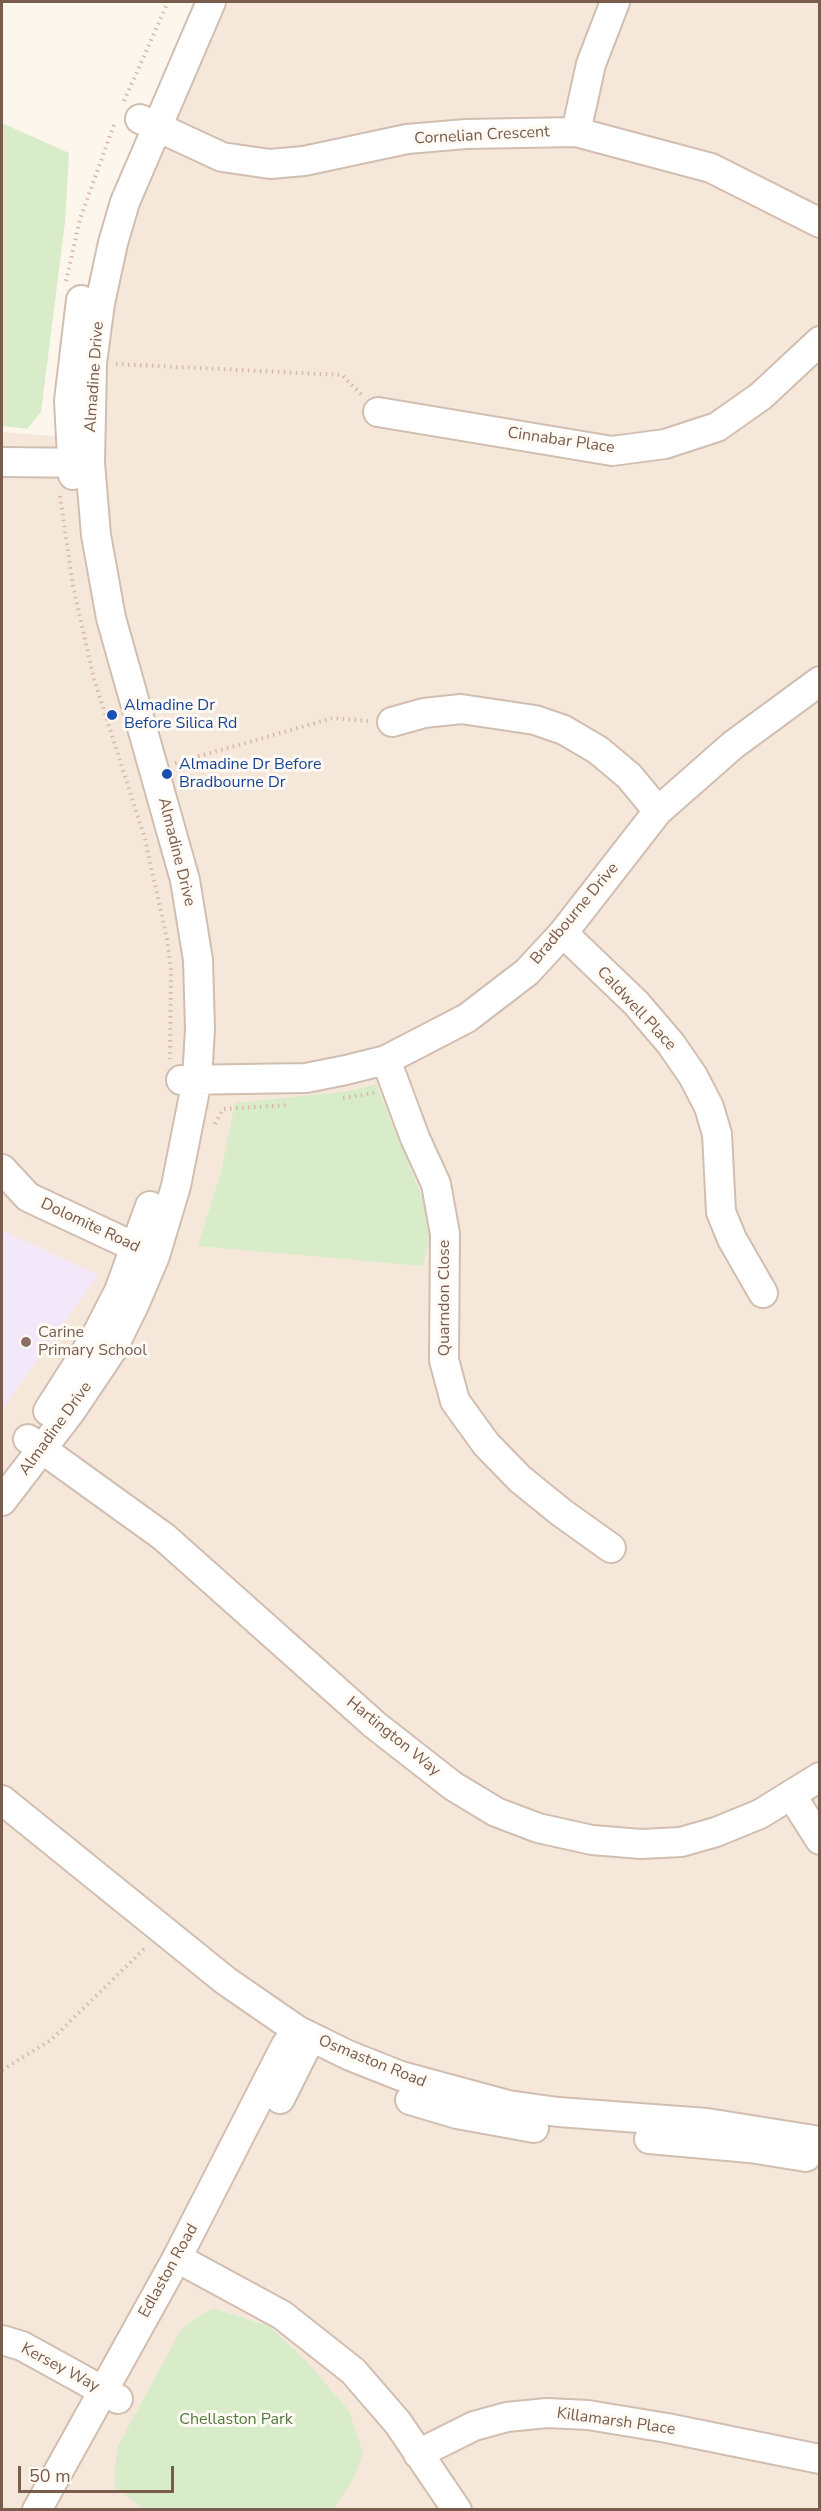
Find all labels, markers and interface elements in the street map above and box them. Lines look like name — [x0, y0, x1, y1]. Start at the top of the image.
street label: Cornelian Crescent — [414, 123, 550, 149]
street label: Almadine Drive — [82, 321, 108, 433]
street label: Cinnabar Place — [506, 424, 616, 458]
place label: Almadine Dr Before Silica Rd — [124, 696, 237, 734]
marker: Almadine Dr Before Silica Rd — [105, 708, 119, 722]
place label: Almadine Dr Before Bradbourne Dr — [179, 755, 321, 793]
marker: Almadine Dr Before Bradbourne Dr — [160, 767, 174, 781]
street label: Almadine Drive — [153, 796, 199, 908]
street label: Bradbourne Drive — [527, 859, 623, 969]
street label: Caldwell Place — [592, 963, 680, 1055]
street label: Dolomite Road — [37, 1195, 143, 1257]
street label: Quarndon Close — [435, 1240, 455, 1356]
place label: Carine Primary School — [38, 1323, 147, 1361]
marker: Carine Primary School — [19, 1335, 33, 1349]
street label: Almadine Drive — [16, 1378, 96, 1480]
street label: Hartington Way — [342, 1693, 444, 1781]
street label: Osmaston Road — [315, 2032, 429, 2092]
street label: Edlaston Road — [135, 2221, 203, 2321]
street label: Kersey Way — [18, 2339, 102, 2397]
street label: Killamarsh Place — [556, 2404, 676, 2440]
park label: Chellaston Park — [179, 2410, 293, 2430]
scale bar — [21, 2454, 177, 2492]
text: 50 m — [29, 2464, 71, 2488]

